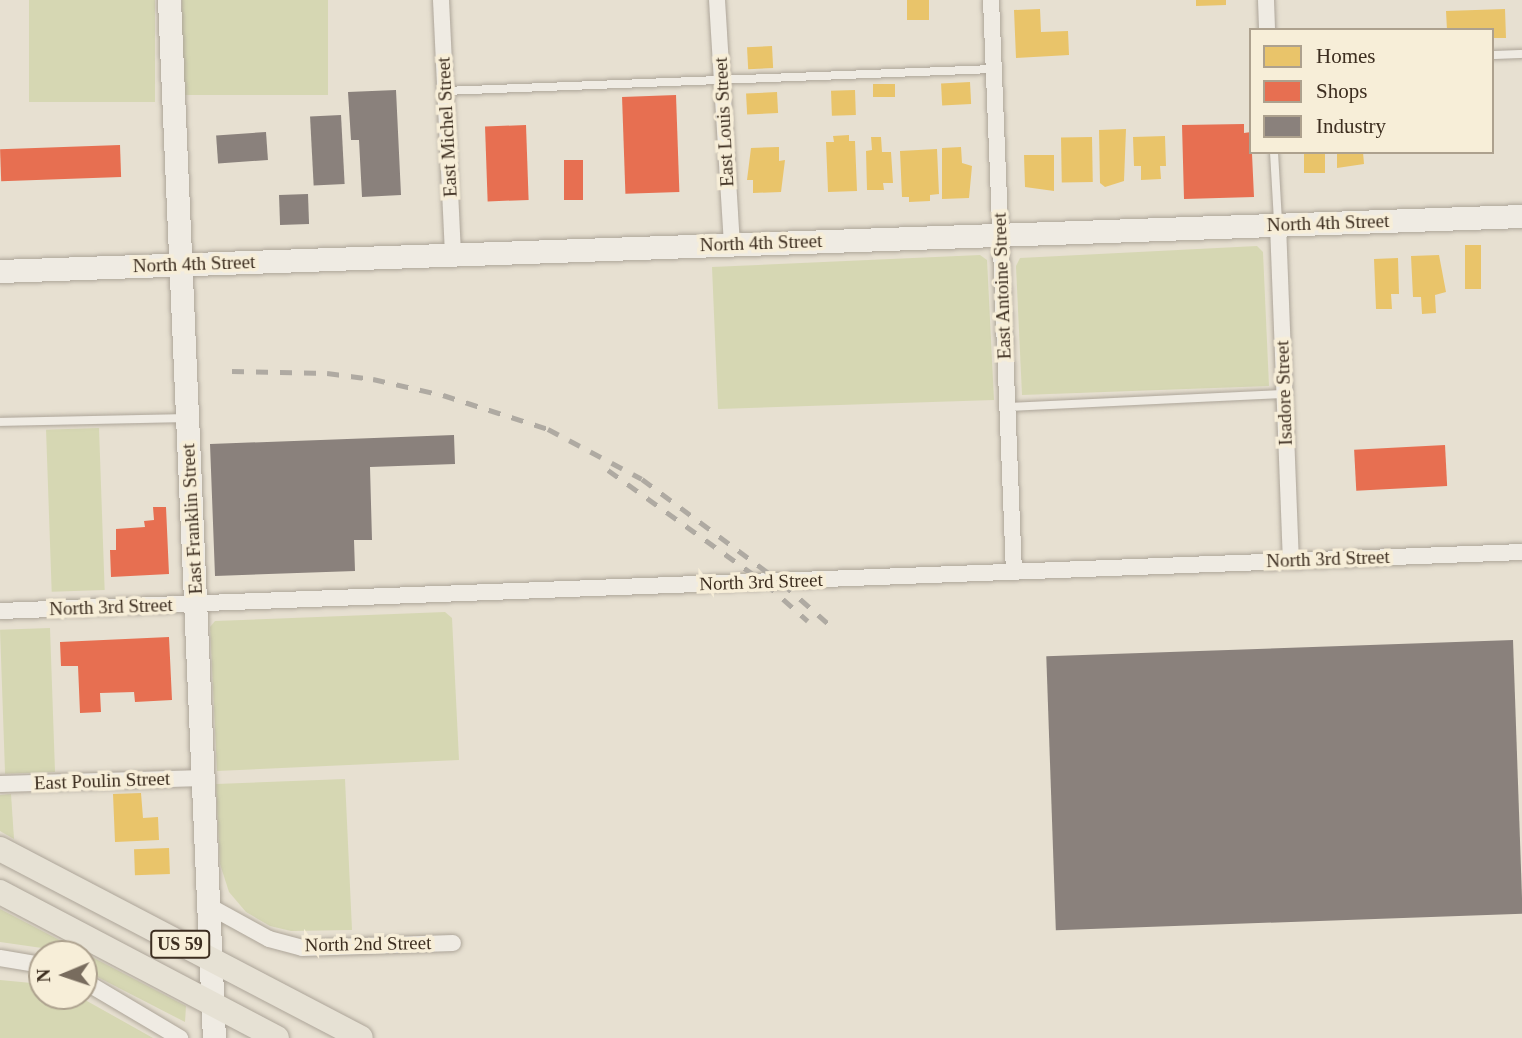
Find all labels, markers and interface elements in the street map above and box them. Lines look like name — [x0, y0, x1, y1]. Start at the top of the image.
legend — [1249, 28, 1494, 154]
text: Homes — [1316, 44, 1376, 68]
street label: East Michel Street — [432, 56, 462, 198]
street label: East Louis Street — [709, 57, 739, 187]
text: Shops — [1316, 79, 1367, 103]
text: Industry — [1316, 114, 1386, 138]
street label: North 4th Street — [1266, 209, 1390, 237]
street label: East Antoine Street — [988, 212, 1016, 360]
street label: North 4th Street — [699, 229, 823, 257]
street label: North 4th Street — [132, 250, 256, 278]
street label: Isadore Street — [1271, 340, 1297, 446]
street label: East Franklin Street — [177, 443, 207, 595]
street label: North 3rd Street — [1266, 545, 1390, 573]
street label: North 3rd Street — [699, 568, 823, 596]
street label: North 3rd Street — [49, 593, 173, 621]
street label: East Poulin Street — [34, 767, 170, 795]
road number: US 59 — [148, 930, 212, 959]
street label: North 2nd Street — [304, 931, 432, 957]
north arrow — [28, 940, 98, 1010]
text: N — [33, 968, 54, 983]

